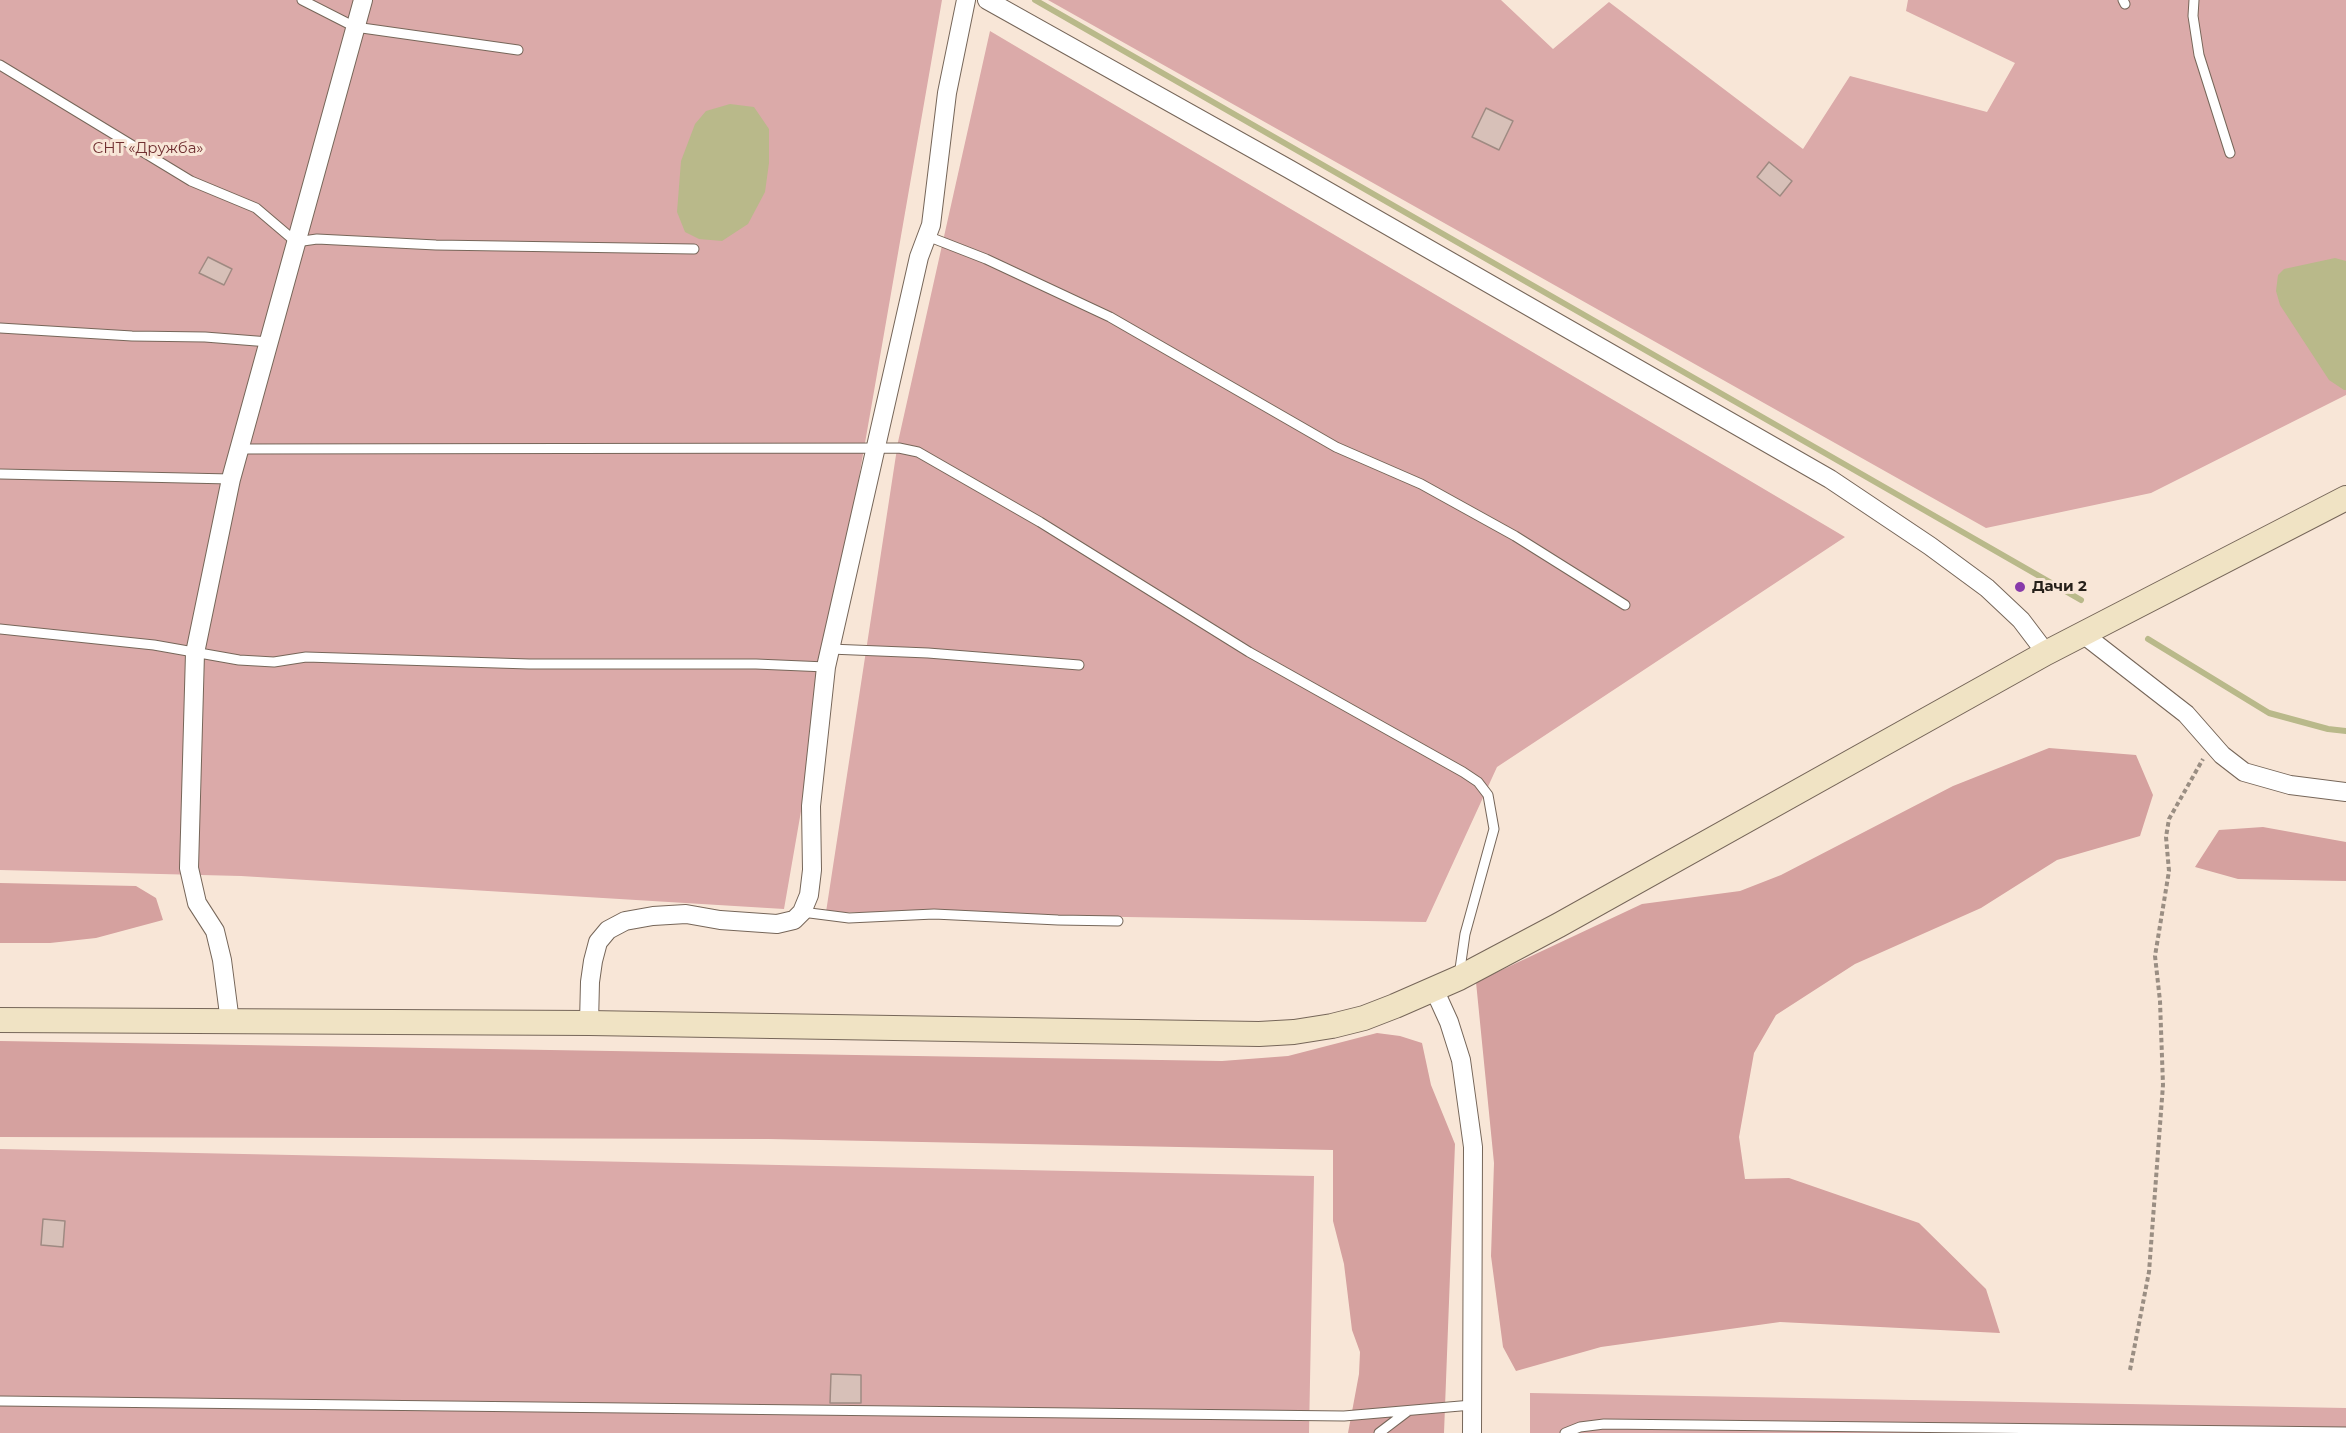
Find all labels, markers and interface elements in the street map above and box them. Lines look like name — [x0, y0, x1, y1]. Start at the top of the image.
park label: СНТ «Дружба» — [92, 140, 204, 158]
place label: Дачи 2 — [2032, 578, 2087, 596]
marker: Дачи 2 — [2013, 580, 2027, 594]

